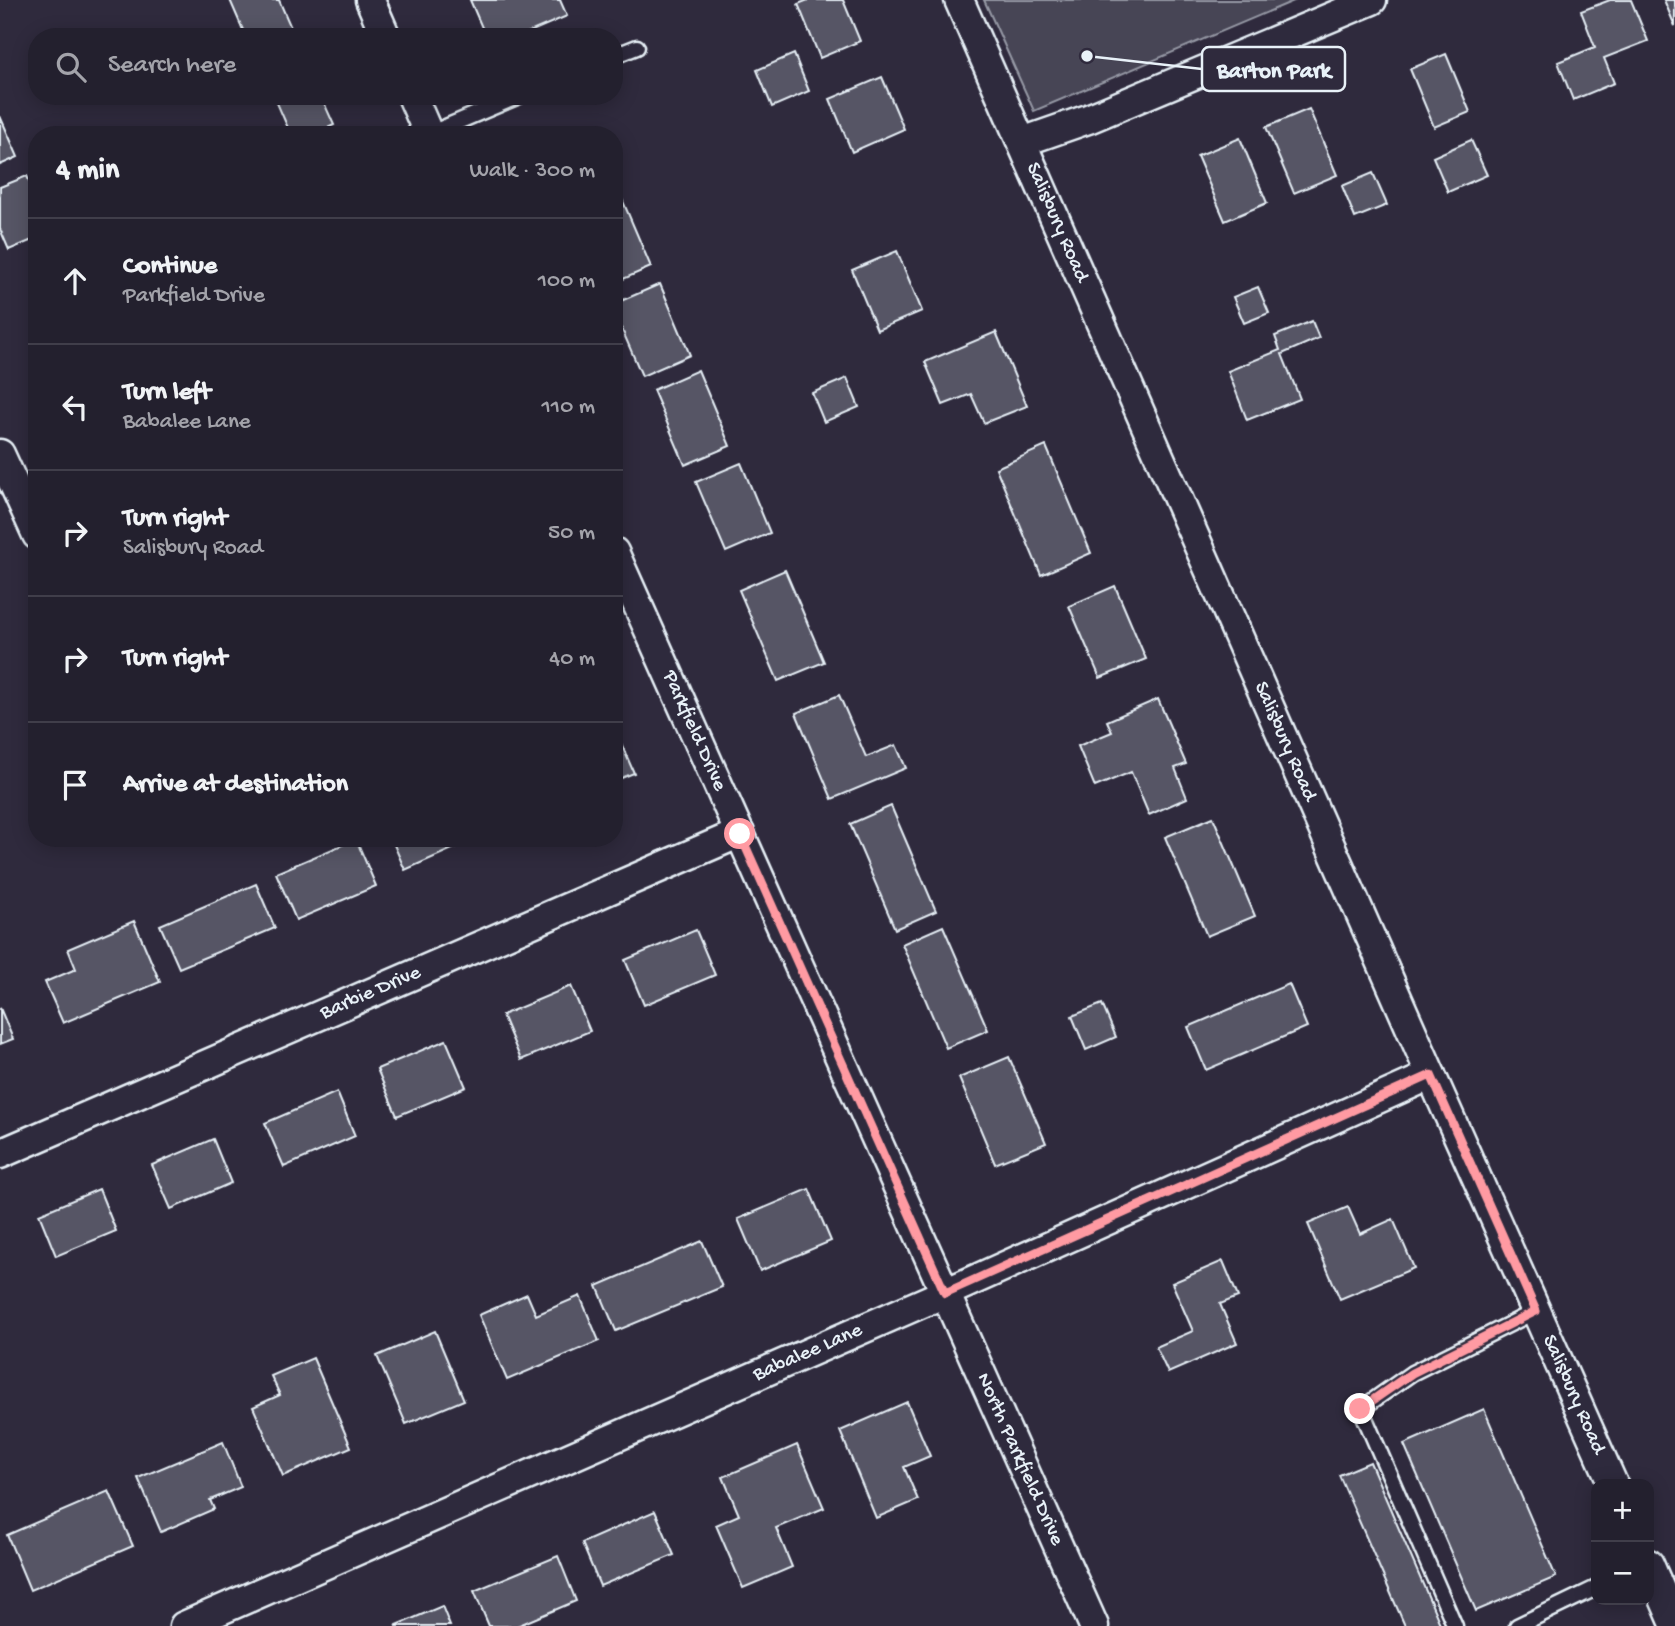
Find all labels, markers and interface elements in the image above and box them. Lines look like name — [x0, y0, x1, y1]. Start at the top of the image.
search box — [28, 28, 623, 105]
callout: Barton Park — [1202, 47, 1345, 91]
icon: search — [52, 48, 90, 86]
text: Search here — [108, 51, 236, 82]
text: Barton Park — [1216, 59, 1334, 86]
text: 4 min — [56, 154, 119, 189]
text: Walk · 300 m — [469, 158, 595, 185]
street label: Salisbury Road — [1020, 159, 1095, 288]
text: Continue — [123, 252, 217, 283]
icon: ahead — [56, 262, 94, 300]
text: 100 m — [538, 268, 595, 295]
text: Parkfield Drive — [123, 283, 265, 310]
text: Turn left — [123, 378, 211, 409]
icon: left — [56, 388, 94, 426]
text: 110 m — [542, 394, 595, 421]
text: Babalee Lane — [123, 409, 251, 436]
text: Turn right — [123, 504, 227, 535]
icon: right — [56, 514, 94, 552]
text: 50 m — [548, 520, 595, 547]
text: Salisbury Road — [123, 535, 263, 562]
icon: right — [56, 640, 94, 678]
text: Turn right — [123, 644, 227, 675]
text: 40 m — [549, 646, 595, 673]
street label: Parkfield Drive — [656, 666, 732, 796]
street label: Salisbury Road — [1247, 678, 1322, 807]
icon: arrive — [56, 766, 94, 804]
text: Arrive at destination — [123, 770, 348, 801]
route start — [724, 818, 755, 849]
street label: Barbie Drive — [316, 960, 426, 1026]
street label: Babalee Lane — [749, 1318, 867, 1388]
street label: Salisbury Road — [1536, 1331, 1611, 1460]
street label: North Parkfield Drive — [970, 1369, 1070, 1551]
route end — [1344, 1393, 1375, 1424]
map controls — [1591, 1479, 1654, 1605]
button: + — [1591, 1479, 1654, 1542]
button: − — [1591, 1542, 1654, 1605]

